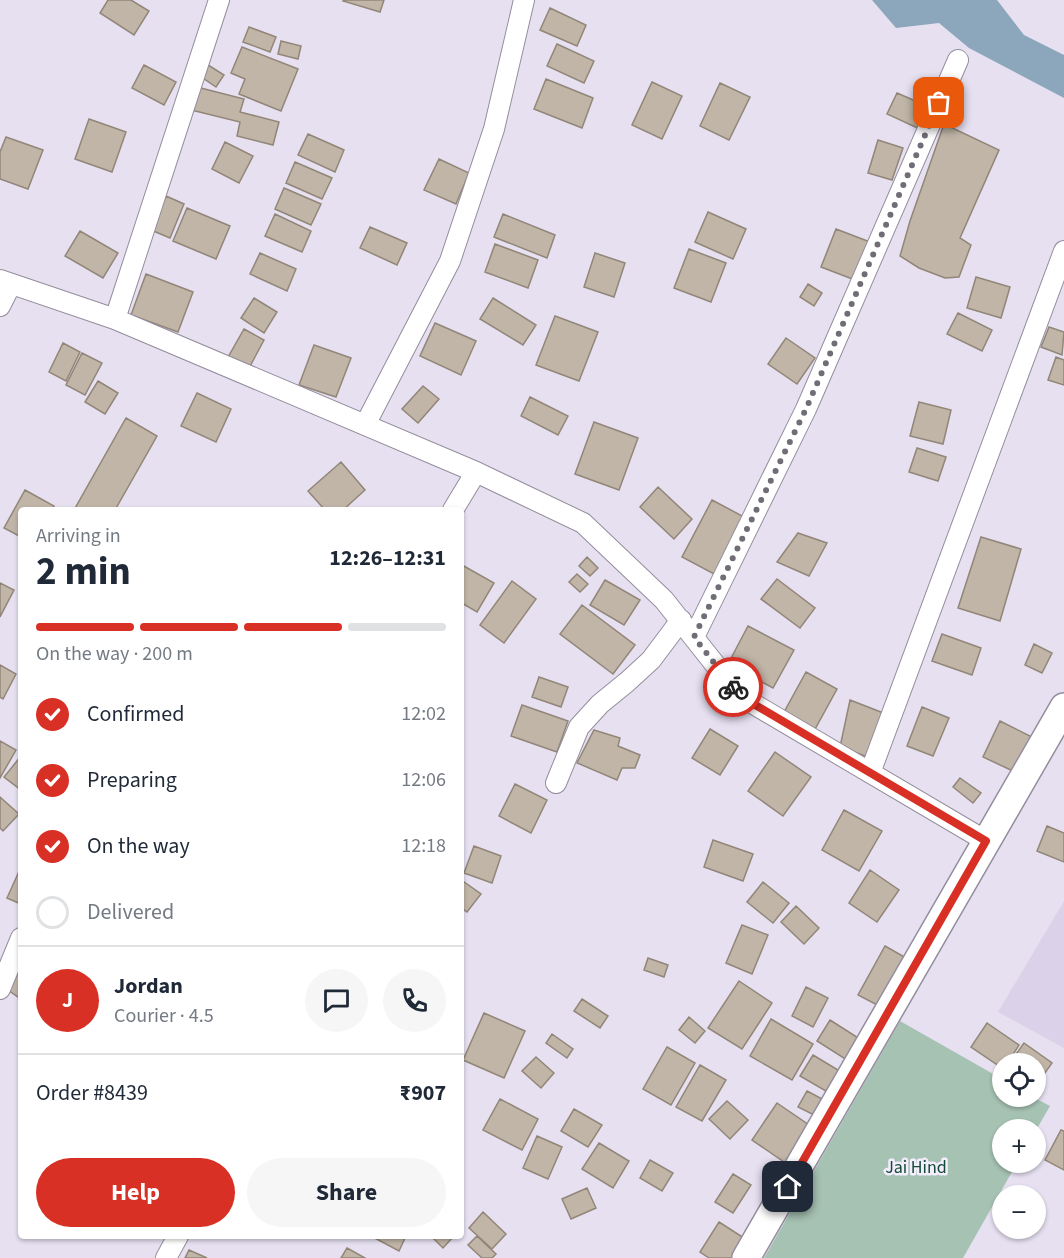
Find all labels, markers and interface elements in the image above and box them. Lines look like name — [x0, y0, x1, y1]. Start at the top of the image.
pin — [913, 77, 964, 128]
icon: bag — [922, 86, 955, 119]
text: Arriving in — [36, 522, 121, 550]
text: 12:26–12:31 — [329, 542, 446, 574]
text: 2 min — [36, 544, 131, 600]
text: On the way · 200 m — [36, 640, 193, 668]
courier — [703, 657, 763, 717]
icon: bike — [717, 671, 750, 704]
icon: check — [36, 698, 69, 731]
text: Confirmed — [87, 698, 184, 730]
text: 12:02 — [401, 700, 446, 728]
icon: check — [36, 764, 69, 797]
text: Preparing — [87, 764, 177, 796]
text: 12:06 — [401, 766, 446, 794]
icon: check — [36, 830, 69, 863]
text: On the way — [87, 830, 190, 862]
text: 12:18 — [401, 832, 446, 860]
text: Delivered — [87, 896, 174, 928]
button: chat — [305, 969, 368, 1032]
button: phone — [383, 969, 446, 1032]
text: Jordan — [114, 970, 183, 1002]
text: J — [62, 984, 73, 1016]
text: Courier · 4.5 — [114, 1002, 214, 1030]
map controls — [992, 1053, 1046, 1239]
button: locate — [992, 1053, 1046, 1107]
text: Order #8439 — [36, 1077, 148, 1109]
text: ₹907 — [400, 1077, 446, 1109]
button: + — [992, 1119, 1046, 1173]
park label: Jai Hind — [885, 1155, 947, 1180]
button: Help — [36, 1158, 235, 1227]
button: Share — [247, 1158, 446, 1227]
pin — [762, 1161, 813, 1212]
icon: home — [771, 1170, 804, 1203]
button: − — [992, 1185, 1046, 1239]

